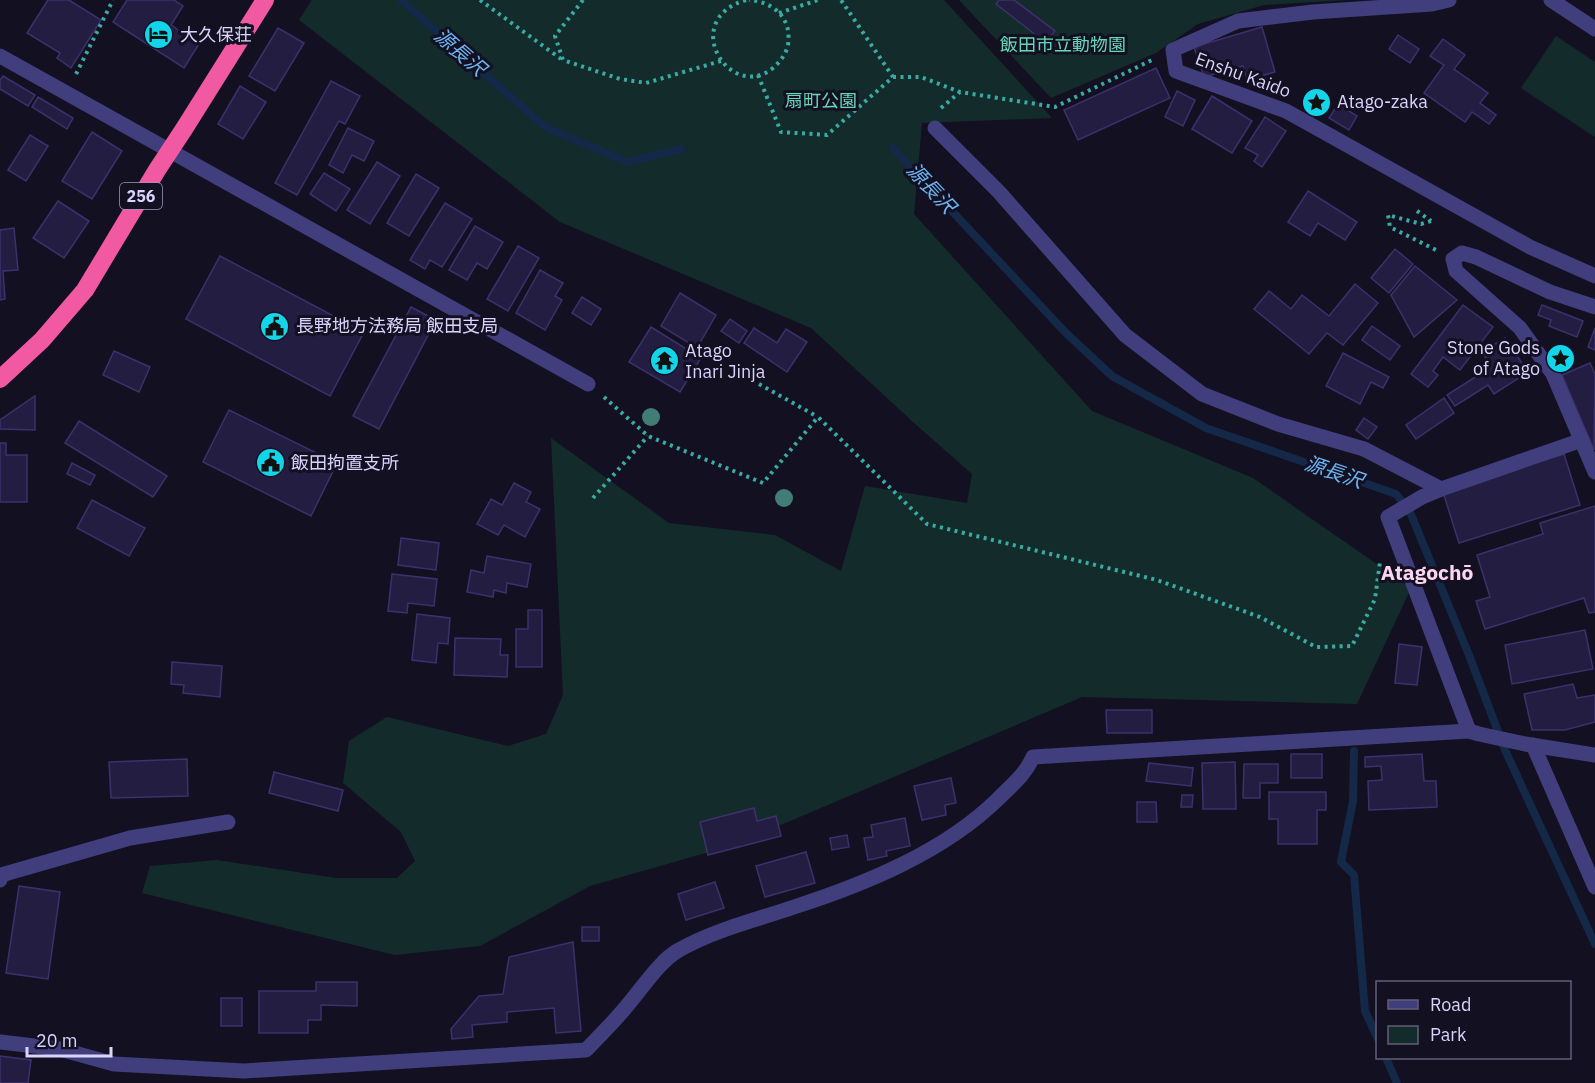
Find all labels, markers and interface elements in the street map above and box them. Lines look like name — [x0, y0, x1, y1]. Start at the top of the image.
hotel icon: 大久保荘 — [143, 19, 175, 51]
water label: 源長沢 — [429, 22, 494, 83]
place label: 大久保荘 — [180, 23, 252, 46]
park label: 飯田市立動物園 — [1000, 33, 1126, 56]
street label: Enshu Kaido — [1192, 47, 1294, 102]
place icon: Atago-zaka — [1300, 86, 1332, 118]
park label: 扇町公園 — [785, 89, 857, 112]
place label: Atago-zaka — [1337, 90, 1428, 113]
water label: 源長沢 — [901, 157, 964, 221]
road number: 256 — [120, 183, 162, 209]
public building icon: 長野地方法務局 飯田支局 — [259, 310, 291, 342]
place label: 長野地方法務局 飯田支局 — [296, 314, 498, 337]
place label: Stone Gods of Atago — [1447, 336, 1540, 380]
place label: Atago Inari Jinja — [685, 339, 766, 383]
place icon: Stone Gods of Atago — [1545, 342, 1577, 374]
temple icon: Atago Inari Jinja — [648, 345, 680, 377]
public building icon: 飯田拘置支所 — [254, 447, 286, 479]
water label: 源長沢 — [1301, 449, 1370, 495]
place label: 飯田拘置支所 — [291, 451, 399, 474]
district label: Atagochō — [1381, 558, 1473, 586]
legend — [1376, 981, 1571, 1059]
text: Road — [1430, 993, 1471, 1016]
scale bar — [27, 1020, 111, 1058]
text: Park — [1430, 1023, 1467, 1046]
text: 20 m — [36, 1029, 78, 1052]

